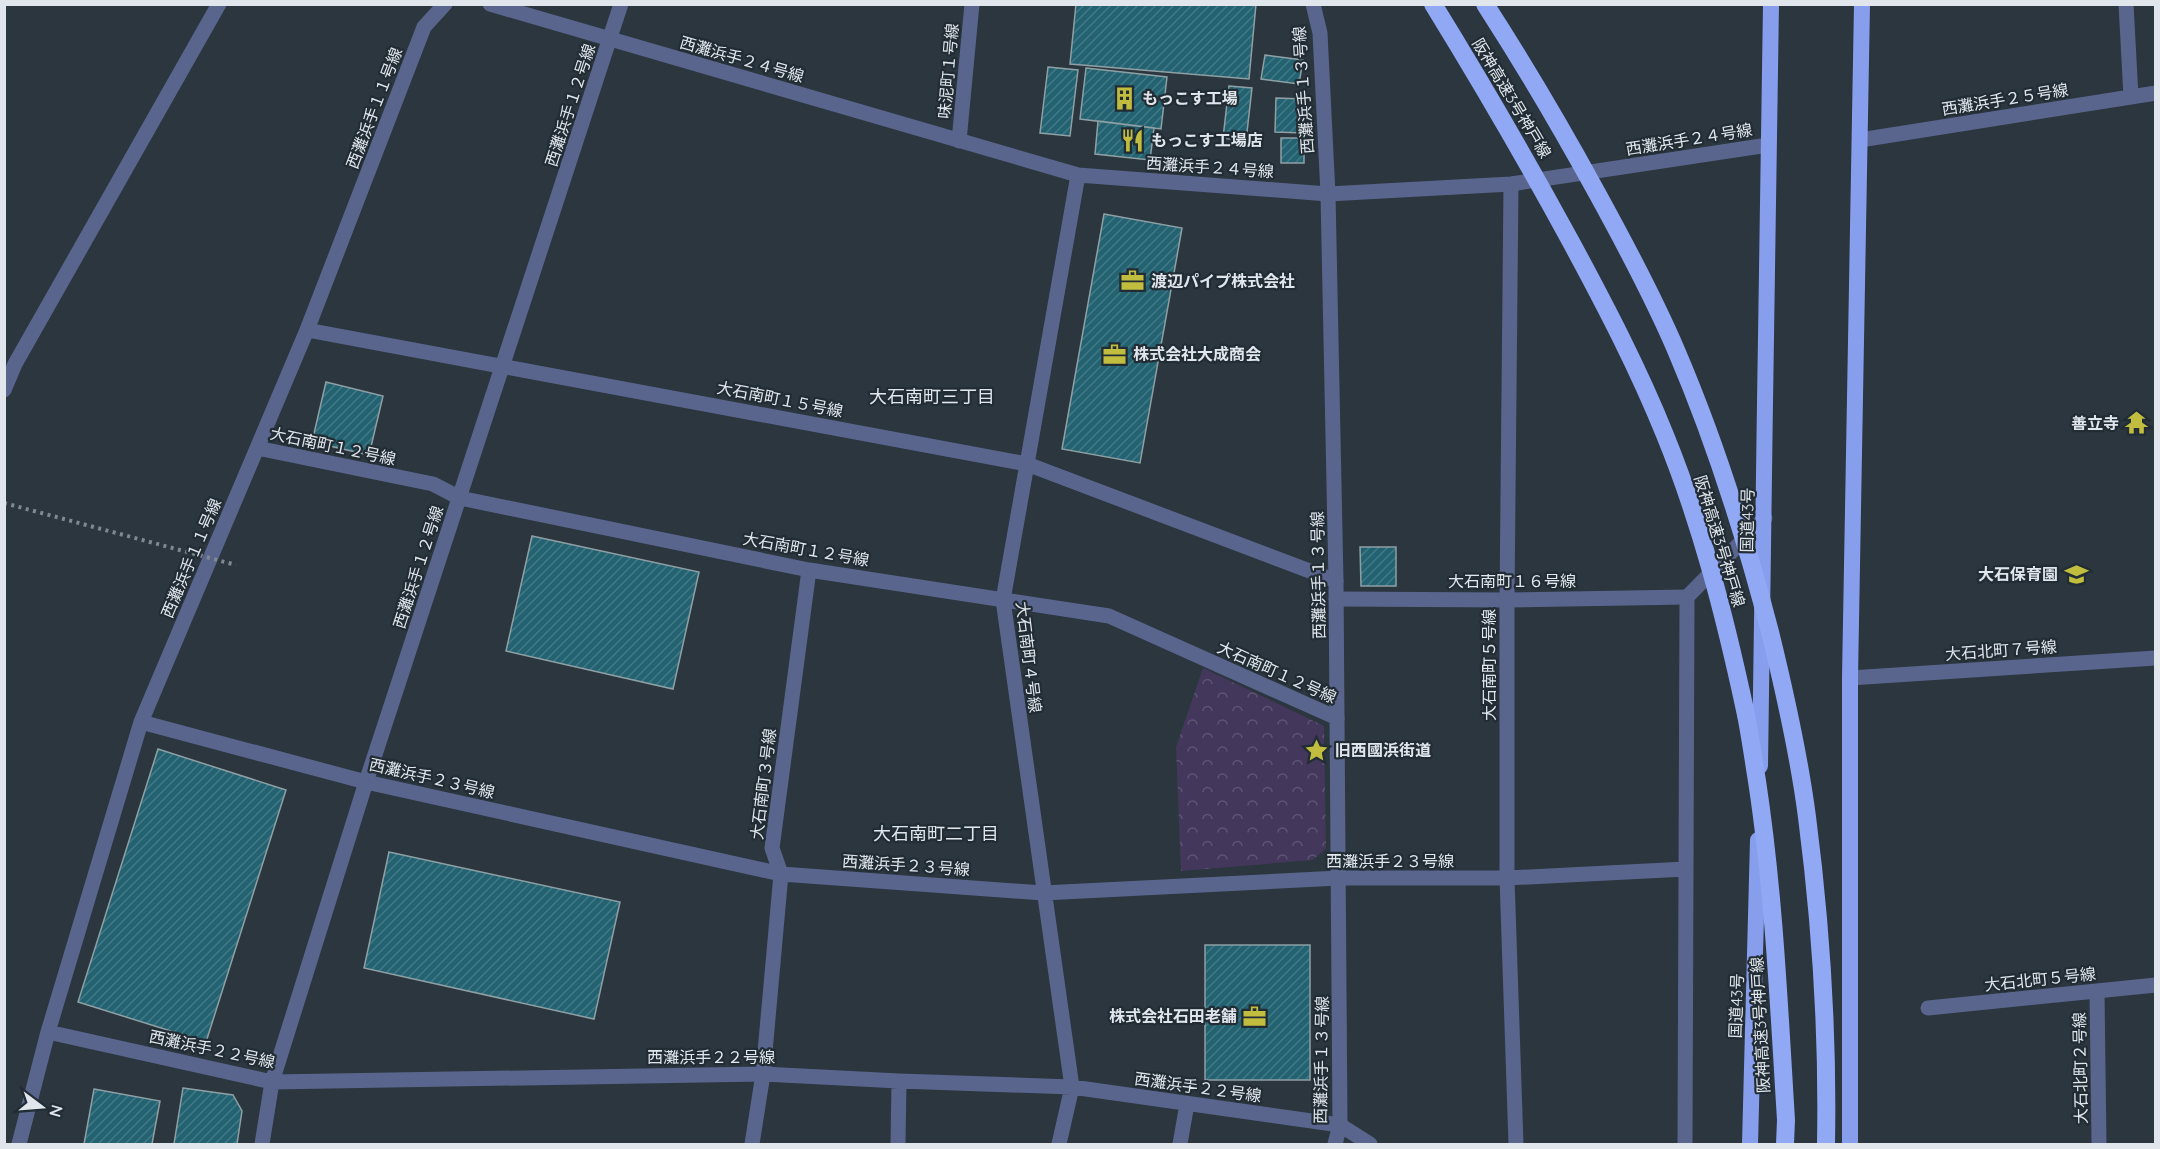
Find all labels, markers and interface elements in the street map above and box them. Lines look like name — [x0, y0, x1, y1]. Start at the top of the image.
street label: 味泥町１号線 — [934, 22, 962, 120]
street label: 西灘浜手１３号線 — [1289, 25, 1317, 155]
street label: 西灘浜手２４号線 — [678, 32, 806, 86]
street label: 阪神高速3号神戸線 — [1468, 34, 1556, 162]
street label: 西灘浜手１２号線 — [541, 41, 599, 169]
street label: 西灘浜手１１号線 — [342, 45, 406, 171]
street label: 西灘浜手２５号線 — [1940, 79, 2070, 119]
building icon: もっこす工場 — [1111, 85, 1137, 111]
place label: もっこす工場 — [1142, 88, 1238, 108]
street label: 西灘浜手２４号線 — [1624, 119, 1754, 159]
restaurant icon: もっこす工場店 — [1120, 127, 1146, 153]
place label: もっこす工場店 — [1151, 130, 1263, 150]
street label: 西灘浜手２４号線 — [1145, 153, 1275, 181]
office icon: 渡辺パイプ株式会社 — [1120, 268, 1146, 294]
place label: 渡辺パイプ株式会社 — [1151, 271, 1295, 291]
office icon: 株式会社大成商会 — [1102, 341, 1128, 367]
place label: 株式会社大成商会 — [1133, 344, 1261, 364]
street label: 大石南町１５号線 — [715, 377, 845, 421]
district label: 大石南町三丁目 — [869, 385, 995, 408]
temple icon: 善立寺 — [2124, 410, 2150, 436]
place label: 善立寺 — [2071, 413, 2119, 433]
street label: 大石南町１２号線 — [268, 423, 398, 469]
street label: 阪神高速3号神戸線 — [1690, 473, 1750, 609]
street label: 国道43号 — [1736, 487, 1758, 553]
street label: 西灘浜手１１号線 — [157, 495, 225, 621]
street label: 西灘浜手１２号線 — [389, 503, 447, 631]
street label: 西灘浜手１３号線 — [1307, 511, 1329, 639]
street label: 大石南町１２号線 — [741, 528, 871, 570]
school or university icon: 大石保育園 — [2063, 561, 2089, 587]
place label: 大石保育園 — [1978, 564, 2058, 584]
street label: 大石南町１６号線 — [1448, 571, 1576, 591]
street label: 大石南町４号線 — [1012, 600, 1046, 714]
street label: 大石南町５号線 — [1479, 609, 1499, 721]
street label: 大石北町７号線 — [1944, 636, 2058, 664]
street label: 大石南町１２号線 — [1214, 637, 1340, 707]
street label: 大石南町３号線 — [746, 727, 780, 841]
place icon: 旧西國浜街道 — [1304, 737, 1330, 763]
place label: 旧西國浜街道 — [1335, 740, 1431, 760]
street label: 西灘浜手２３号線 — [367, 754, 497, 802]
district label: 大石南町二丁目 — [873, 822, 999, 845]
street label: 西灘浜手２３号線 — [841, 851, 971, 879]
street label: 西灘浜手２３号線 — [1326, 851, 1454, 871]
street label: 阪神高速3号神戸線 — [1746, 956, 1774, 1094]
street label: 大石北町５号線 — [1983, 963, 2097, 995]
street label: 国道43号 — [1725, 973, 1747, 1039]
street label: 西灘浜手１３号線 — [1310, 996, 1332, 1124]
office icon: 株式会社石田老舗 — [1242, 1003, 1268, 1029]
place label: 株式会社石田老舗 — [1109, 1006, 1237, 1026]
street label: 大石北町２号線 — [2069, 1012, 2091, 1124]
street label: 西灘浜手２２号線 — [147, 1026, 277, 1072]
street label: 西灘浜手２２号線 — [647, 1047, 775, 1067]
street label: 西灘浜手２２号線 — [1133, 1068, 1263, 1106]
north arrow — [12, 1077, 72, 1137]
text: N — [45, 1103, 68, 1120]

